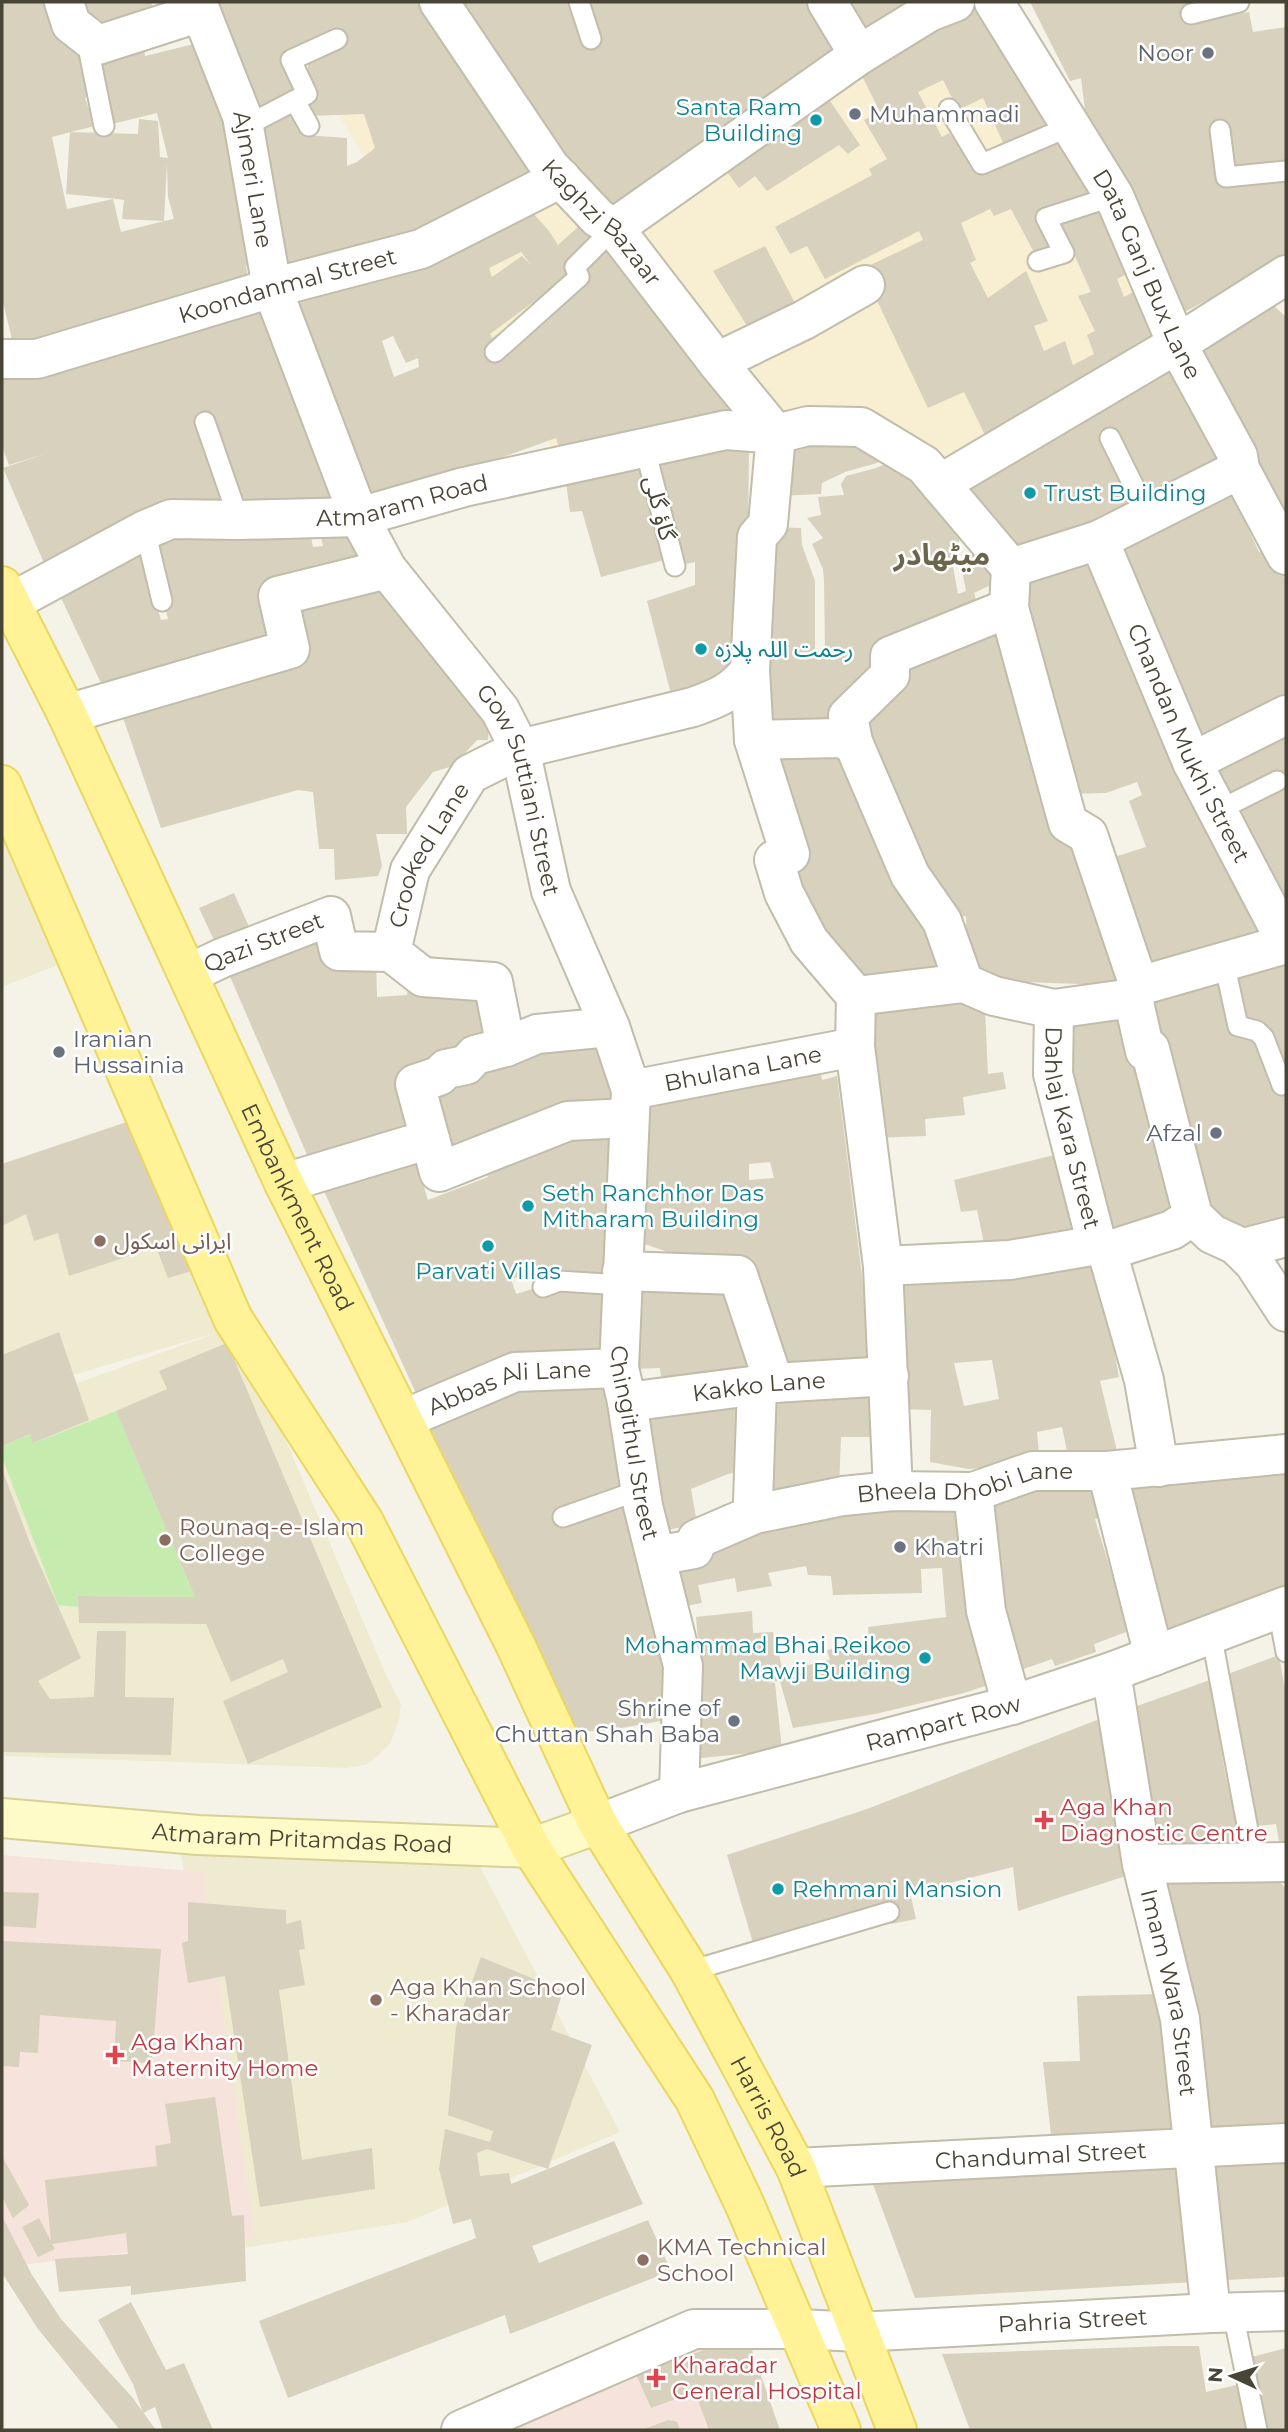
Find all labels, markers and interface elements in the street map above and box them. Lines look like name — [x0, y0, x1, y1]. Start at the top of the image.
place label: Noor — [1137, 39, 1194, 67]
marker: Noor — [1200, 45, 1216, 61]
place label: Santa Ram Building — [676, 93, 802, 147]
place label: Muhammadi — [869, 100, 1020, 128]
marker: Muhammadi — [847, 106, 863, 122]
street label: Ajmeri Lane — [227, 109, 279, 250]
marker: Santa Ram Building — [808, 112, 824, 128]
street label: Kaghzi Bazaar — [536, 153, 667, 291]
street label: Data Ganj Bux Lane — [1087, 164, 1208, 384]
street label: Koondanmal Street — [175, 242, 399, 329]
street label: Atmaram Road — [316, 468, 491, 532]
street label: گاؤ گلی — [638, 473, 682, 544]
place label: Trust Building — [1044, 479, 1206, 507]
marker: Trust Building — [1022, 485, 1038, 501]
district label: میٹھادر — [892, 536, 990, 573]
street label: Chandan Mukhi Street — [1122, 619, 1256, 867]
place label: رحمت اللہ پلازہ — [715, 635, 853, 664]
marker: رحمت اللہ پلازہ — [693, 641, 709, 657]
street label: Gow Suttiani Street — [471, 678, 566, 898]
street label: Crooked Lane — [383, 777, 475, 931]
street label: Qazi Street — [199, 906, 327, 979]
place label: Iranian Hussainia — [73, 1025, 185, 1079]
street label: Dahlaj Kara Street — [1039, 1026, 1106, 1232]
street label: Bhulana Lane — [662, 1040, 824, 1097]
marker: Iranian Hussainia — [51, 1044, 67, 1060]
street label: Embankment Road — [235, 1099, 360, 1316]
place label: Afzal — [1146, 1119, 1202, 1147]
marker: Afzal — [1208, 1125, 1224, 1141]
place label: Seth Ranchhor Das Mitharam Building — [542, 1179, 764, 1233]
marker: Seth Ranchhor Das Mitharam Building — [520, 1198, 536, 1214]
place label: ایرانی اسکول — [114, 1227, 232, 1255]
marker: ایرانی اسکول — [92, 1233, 108, 1249]
marker: Parvati Villas — [480, 1238, 496, 1254]
place label: Parvati Villas — [415, 1257, 561, 1285]
street label: Chingithul Street — [604, 1345, 665, 1543]
street label: Abbas Ali Lane — [423, 1355, 592, 1421]
street label: Kakko Lane — [691, 1366, 826, 1407]
street label: Bheela Dhobi Lane — [856, 1457, 1073, 1509]
place label: Rounaq-e-Islam College — [179, 1513, 364, 1567]
marker: Rounaq-e-Islam College — [157, 1532, 173, 1548]
place label: Khatri — [914, 1533, 984, 1561]
marker: Khatri — [892, 1539, 908, 1555]
place label: Mohammad Bhai Reikoo Mawji Building — [624, 1631, 911, 1685]
marker: Mohammad Bhai Reikoo Mawji Building — [917, 1650, 933, 1666]
street label: Rampart Row — [863, 1689, 1025, 1757]
place label: Shrine of Chuttan Shah Baba — [495, 1694, 721, 1748]
marker: Shrine of Chuttan Shah Baba — [726, 1713, 742, 1729]
place label: Aga Khan Diagnostic Centre — [1060, 1793, 1268, 1847]
marker: Aga Khan Diagnostic Centre — [1034, 1810, 1054, 1830]
street label: Atmaram Pritamdas Road — [151, 1817, 453, 1859]
place label: Rehmani Mansion — [792, 1875, 1002, 1903]
marker: Rehmani Mansion — [770, 1881, 786, 1897]
street label: Imam Wara Street — [1135, 1886, 1202, 2097]
place label: Aga Khan School - Kharadar — [390, 1973, 586, 2027]
marker: Aga Khan School - Kharadar — [368, 1992, 384, 2008]
place label: Aga Khan Maternity Home — [131, 2028, 318, 2082]
marker: Aga Khan Maternity Home — [105, 2045, 125, 2065]
street label: Harris Road — [724, 2051, 812, 2181]
street label: Chandumal Street — [934, 2136, 1147, 2175]
place label: KMA Technical School — [657, 2233, 826, 2287]
marker: KMA Technical School — [635, 2252, 651, 2268]
street label: Pahria Street — [997, 2302, 1148, 2338]
north arrow — [1197, 2341, 1267, 2411]
place label: Kharadar General Hospital — [672, 2351, 862, 2405]
text: N — [1204, 2366, 1228, 2383]
marker: Kharadar General Hospital — [646, 2368, 666, 2388]

